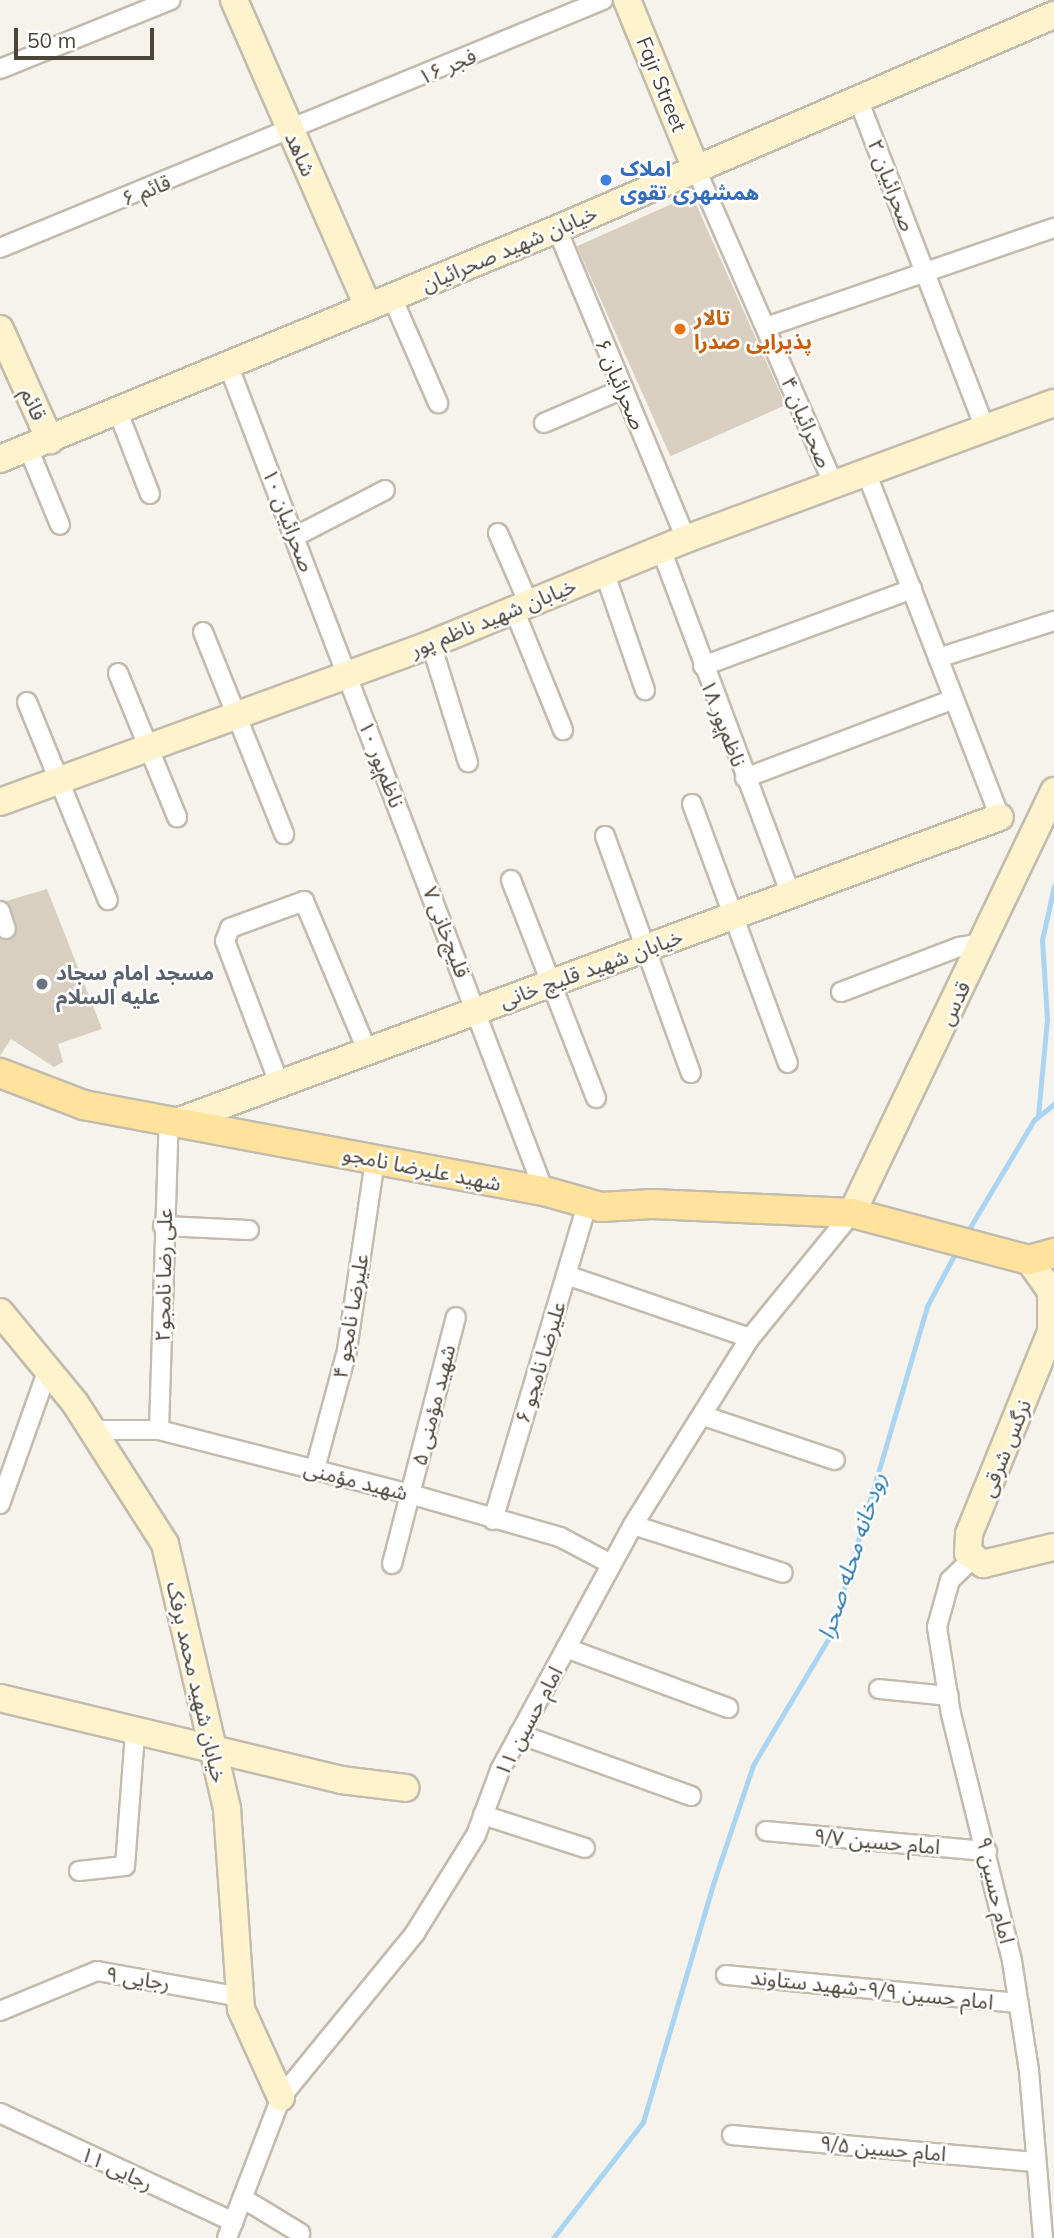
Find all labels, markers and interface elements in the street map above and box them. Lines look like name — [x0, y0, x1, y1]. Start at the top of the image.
scale bar — [18, 14, 158, 58]
text: 50 m — [27, 27, 76, 53]
street label: Fajr Street — [632, 33, 692, 135]
street label: فجر ۱۶ — [414, 43, 480, 89]
street label: شاهد — [280, 128, 322, 180]
street label: صحرائیان ۲ — [863, 135, 921, 235]
place label: املاک همشهری تقوی — [620, 155, 759, 205]
street label: قائم ۶ — [118, 169, 174, 211]
marker: املاک همشهری تقوی — [598, 172, 614, 188]
street label: خیابان شهید صحرائیان — [417, 200, 601, 296]
place label: تالار پذیرایی صدرا — [694, 304, 812, 354]
marker: تالار پذیرایی صدرا — [672, 321, 688, 337]
street label: صحرائیان ۶ — [591, 335, 651, 433]
street label: صحرائیان ۴ — [777, 373, 837, 471]
street label: قائم — [16, 384, 52, 424]
street label: صحرائیان ۱۰ — [258, 465, 320, 575]
street label: خیابان شهید ناظم پور — [406, 572, 580, 662]
street label: ناظم‌پور ۱۸ — [696, 676, 752, 770]
street label: ناظم‌پور ۱۰ — [354, 717, 410, 811]
street label: قلیچ‌خانی ۷ — [418, 883, 476, 981]
street label: خیابان شهید قلیچ خانی — [496, 923, 686, 1013]
place label: مسجد امام سجاد علیه السلام — [56, 959, 214, 1009]
marker: مسجد امام سجاد علیه السلام — [34, 976, 50, 992]
street label: قدس — [933, 977, 975, 1029]
street label: شهید علیرضا نامجو — [341, 1140, 503, 1196]
street label: علی رضا نامجو۲ — [149, 1208, 177, 1342]
street label: علیرضا نامجو ۴ — [327, 1252, 373, 1380]
street label: علیرضا نامجو ۶ — [509, 1298, 571, 1426]
street label: شهید مؤمنی ۵ — [406, 1342, 460, 1468]
street label: نرگس شرقی — [974, 1396, 1036, 1500]
street label: شهید مؤمنی — [301, 1455, 411, 1505]
water label: رودخانه محله صحرا — [812, 1469, 892, 1643]
street label: خیابان شهید محمد برفک — [162, 1579, 232, 1785]
street label: امام حسین ۱۱ — [489, 1662, 567, 1780]
street label: امام حسین ۹/۷ — [813, 1823, 941, 1859]
street label: امام حسین ۹ — [972, 1834, 1020, 1946]
street label: رجایی ۹ — [104, 1961, 172, 1995]
street label: امام حسین ۹/۹-شهید ستاوند — [749, 1964, 995, 2014]
street label: امام حسین ۹/۵ — [819, 2130, 947, 2166]
street label: رجایی ۱۱ — [77, 2140, 157, 2196]

